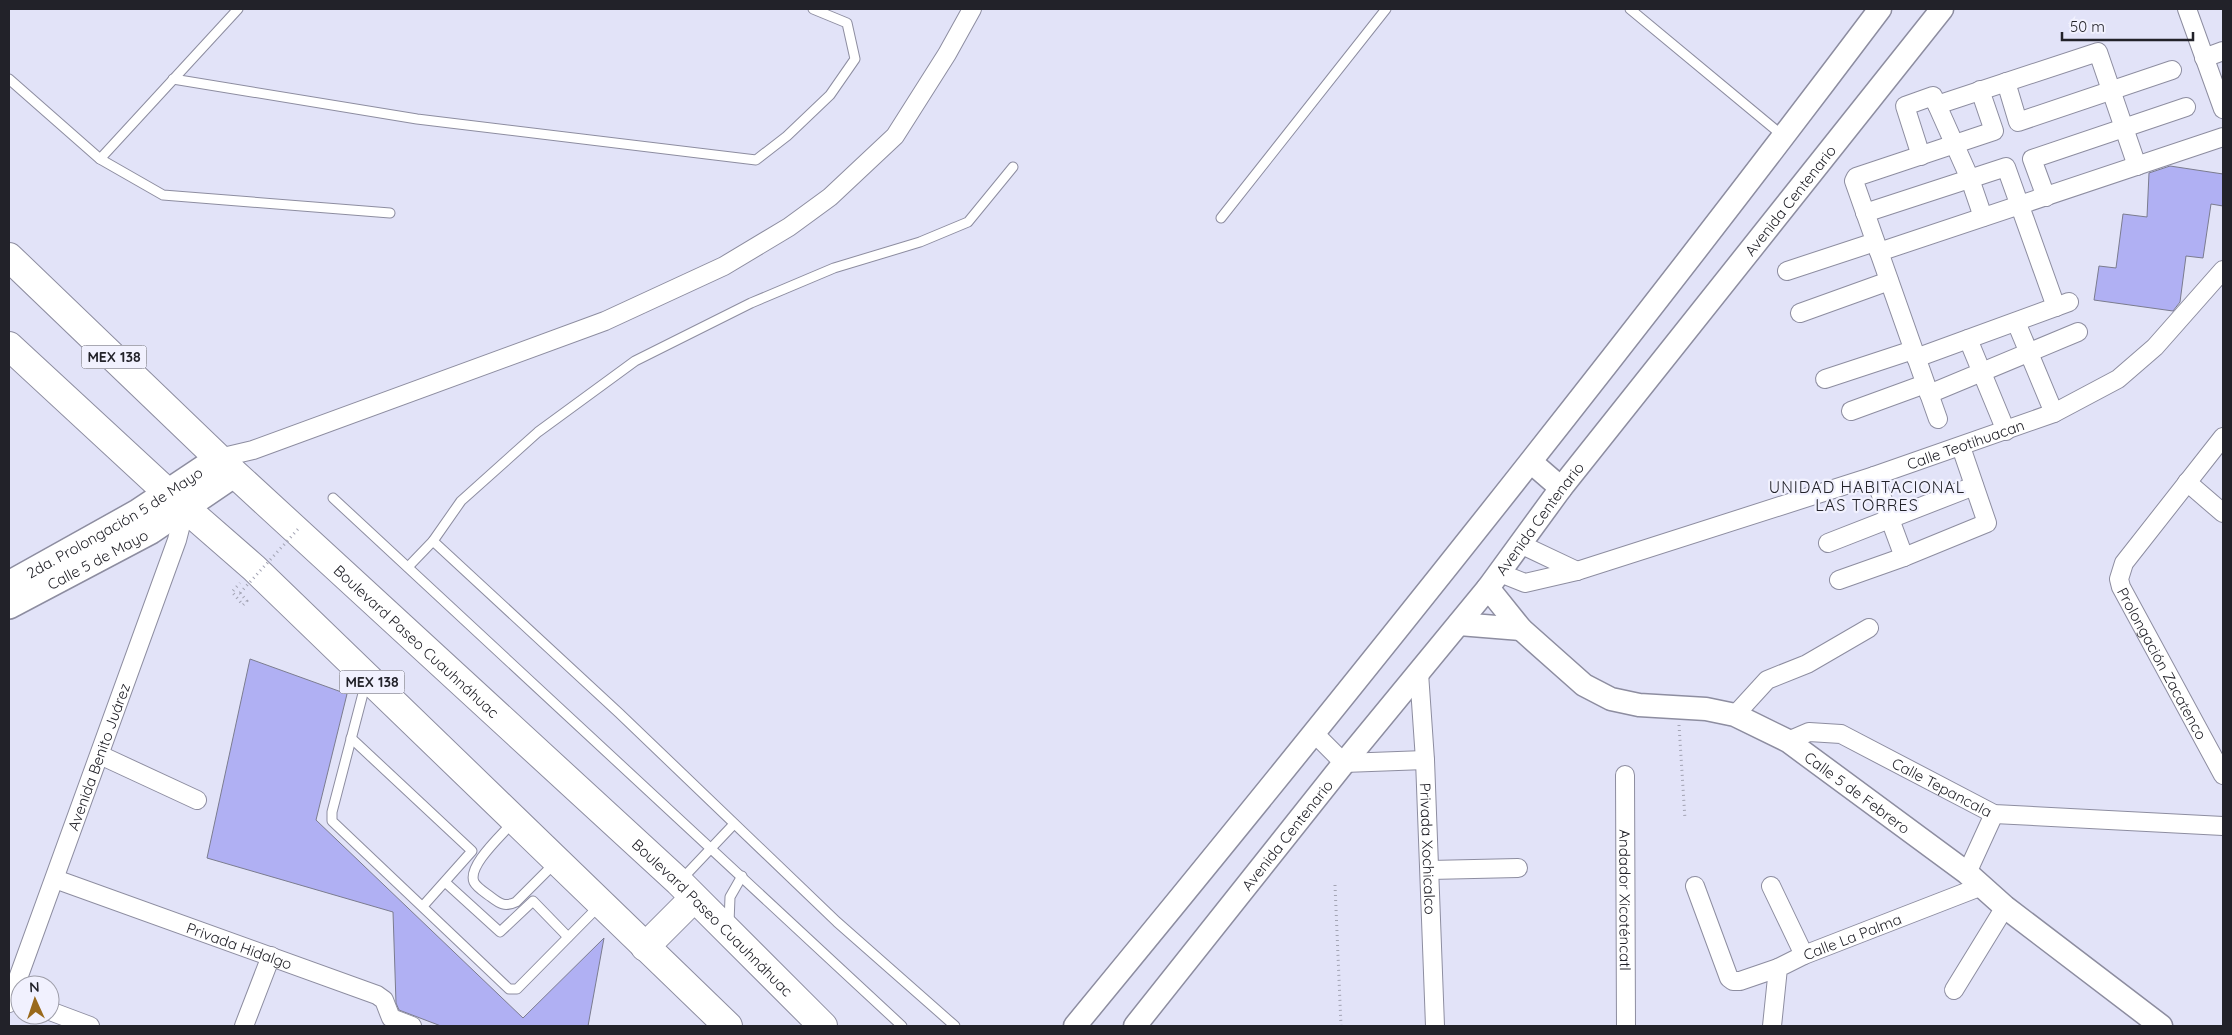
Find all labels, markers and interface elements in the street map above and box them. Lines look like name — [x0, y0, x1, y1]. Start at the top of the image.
scale bar — [2062, 10, 2193, 42]
text: 50 m — [2070, 17, 2105, 36]
street label: Avenida Centenario — [1740, 141, 1840, 259]
road number: MEX 138 — [82, 346, 146, 368]
street label: Calle Teotihuacan — [1904, 415, 2027, 473]
street label: Avenida Centenario — [1491, 458, 1588, 579]
street label: 2da. Prolongación 5 de Mayo — [23, 462, 206, 582]
district label: UNIDAD HABITACIONAL LAS TORRES — [1769, 477, 1965, 515]
street label: Calle 5 de Mayo — [44, 525, 151, 594]
street label: Boulevard Paseo Cuauhnáhuac — [330, 560, 503, 722]
street label: Prolongación Zacatenco — [2113, 584, 2211, 743]
road number: MEX 138 — [340, 670, 404, 694]
street label: Avenida Benito Juárez — [63, 680, 134, 833]
street label: Calle 5 de Febrero — [1801, 747, 1914, 837]
street label: Calle Tepancala — [1889, 753, 1995, 821]
street label: Avenida Centenario — [1237, 776, 1337, 894]
street label: Privada Xochicalco — [1416, 783, 1440, 915]
street label: Andador Xicoténcatl — [1616, 829, 1635, 971]
street label: Boulevard Paseo Cuauhnáhuac — [628, 834, 797, 1000]
street label: Calle La Palma — [1800, 909, 1904, 964]
street label: Privada Hidalgo — [184, 918, 295, 973]
north arrow — [10, 975, 60, 1025]
text: N — [29, 978, 40, 996]

